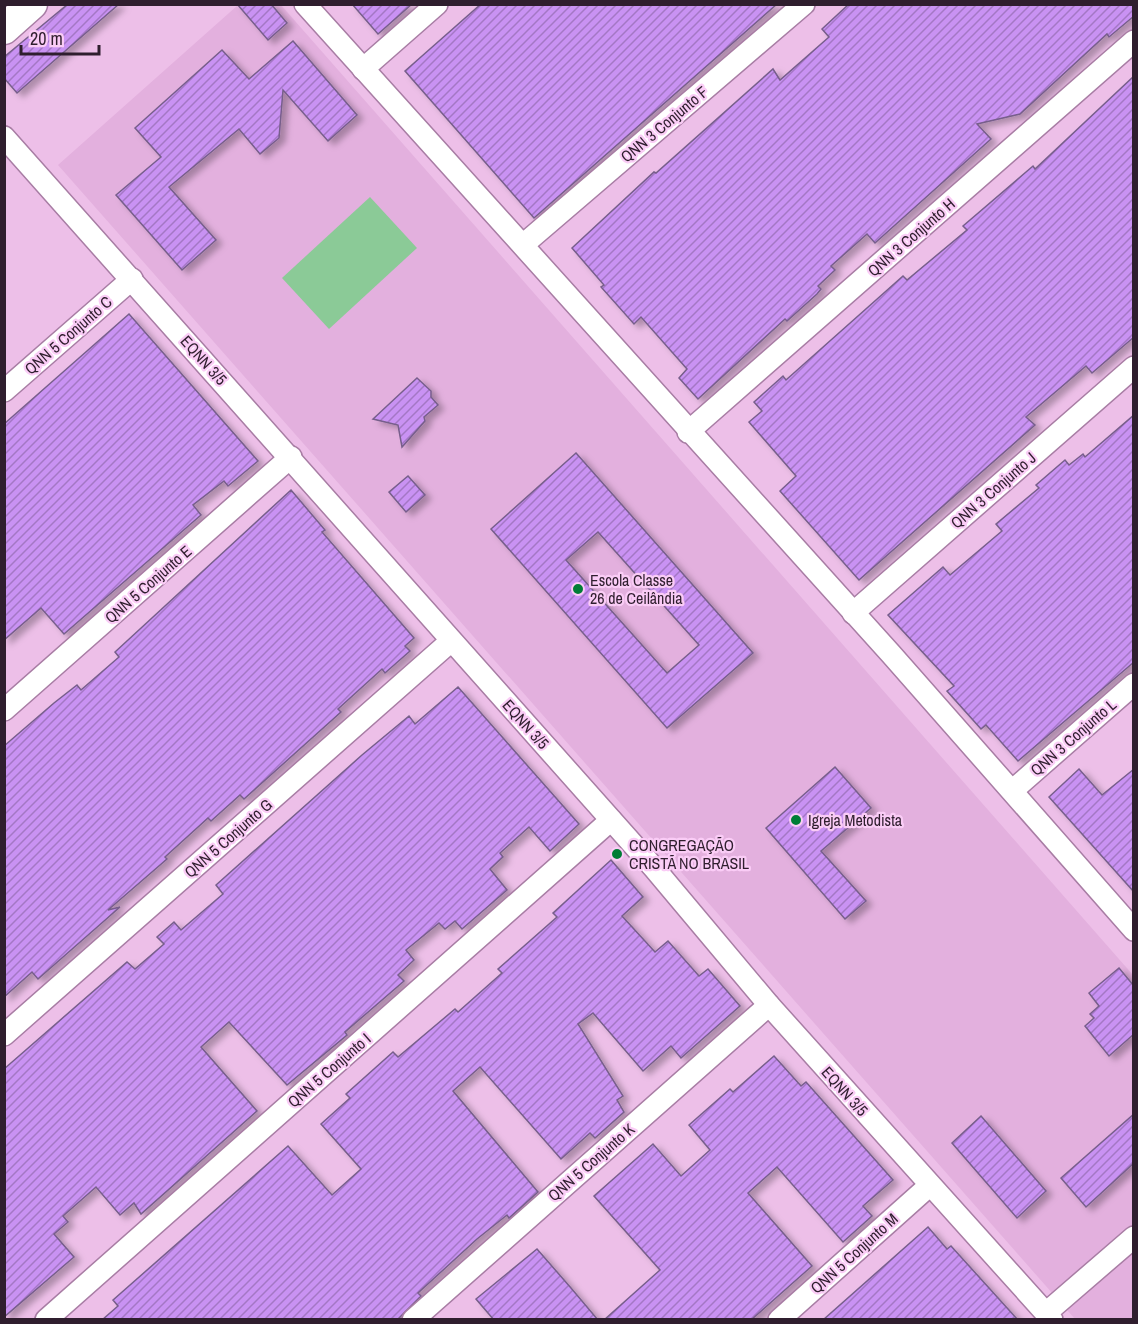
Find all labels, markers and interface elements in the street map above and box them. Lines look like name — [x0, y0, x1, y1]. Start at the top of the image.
scale bar — [21, 18, 99, 56]
text: 20 m — [30, 26, 63, 51]
street label: QNN 3 Conjunto F — [616, 81, 712, 167]
street label: QNN 3 Conjunto H — [863, 193, 959, 281]
street label: QNN 5 Conjunto C — [20, 291, 116, 379]
street label: EQNN 3/5 — [176, 330, 232, 390]
street label: QNN 3 Conjunto J — [946, 447, 1040, 533]
street label: QNN 5 Conjunto E — [100, 540, 196, 628]
place label: Escola Classe 26 de Ceilândia — [590, 569, 683, 609]
marker: Escola Classe 26 de Ceilândia — [571, 582, 585, 596]
street label: QNN 3 Conjunto L — [1025, 693, 1121, 780]
street label: EQNN 3/5 — [498, 694, 554, 754]
street label: QNN 5 Conjunto G — [179, 794, 277, 882]
place label: Igreja Metodista — [808, 809, 903, 831]
marker: Igreja Metodista — [789, 813, 803, 827]
place label: CONGREGAÇÃO CRISTÃ NO BRASIL — [629, 834, 750, 874]
marker: CONGREGAÇÃO CRISTÃ NO BRASIL — [610, 847, 624, 861]
street label: QNN 5 Conjunto I — [283, 1028, 375, 1112]
street label: EQNN 3/5 — [817, 1061, 873, 1121]
street label: QNN 5 Conjunto K — [543, 1118, 639, 1206]
street label: QNN 5 Conjunto M — [805, 1208, 903, 1298]

